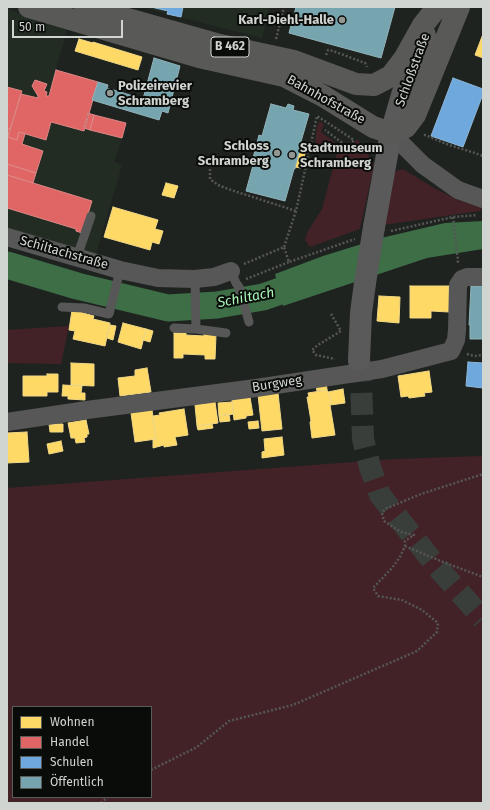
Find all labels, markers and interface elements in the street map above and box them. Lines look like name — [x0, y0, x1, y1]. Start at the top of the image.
scale bar — [14, 12, 125, 38]
place label: Karl-Diehl-Halle — [238, 12, 334, 28]
marker: Karl-Diehl-Halle — [337, 15, 347, 25]
text: 50 m — [19, 20, 45, 34]
street label: Schloßstraße — [392, 31, 434, 109]
road number: B 462 — [211, 37, 249, 57]
street label: Bahnhofstraße — [284, 72, 368, 128]
place label: Polizeirevier Schramberg — [118, 78, 192, 109]
marker: Polizeirevier Schramberg — [105, 88, 115, 98]
place label: Schloss Schramberg — [198, 138, 269, 169]
place label: Stadtmuseum Schramberg — [300, 140, 383, 171]
marker: Schloss Schramberg — [272, 148, 282, 158]
marker: Stadtmuseum Schramberg — [287, 150, 297, 160]
street label: Schiltachstraße — [18, 233, 110, 273]
water label: Schiltach — [216, 284, 276, 312]
street label: Burgweg — [251, 372, 303, 396]
legend — [12, 706, 152, 798]
text: Wohnen — [50, 715, 94, 729]
text: Handel — [50, 735, 89, 749]
text: Schulen — [50, 755, 93, 769]
text: Öffentlich — [50, 775, 104, 789]

